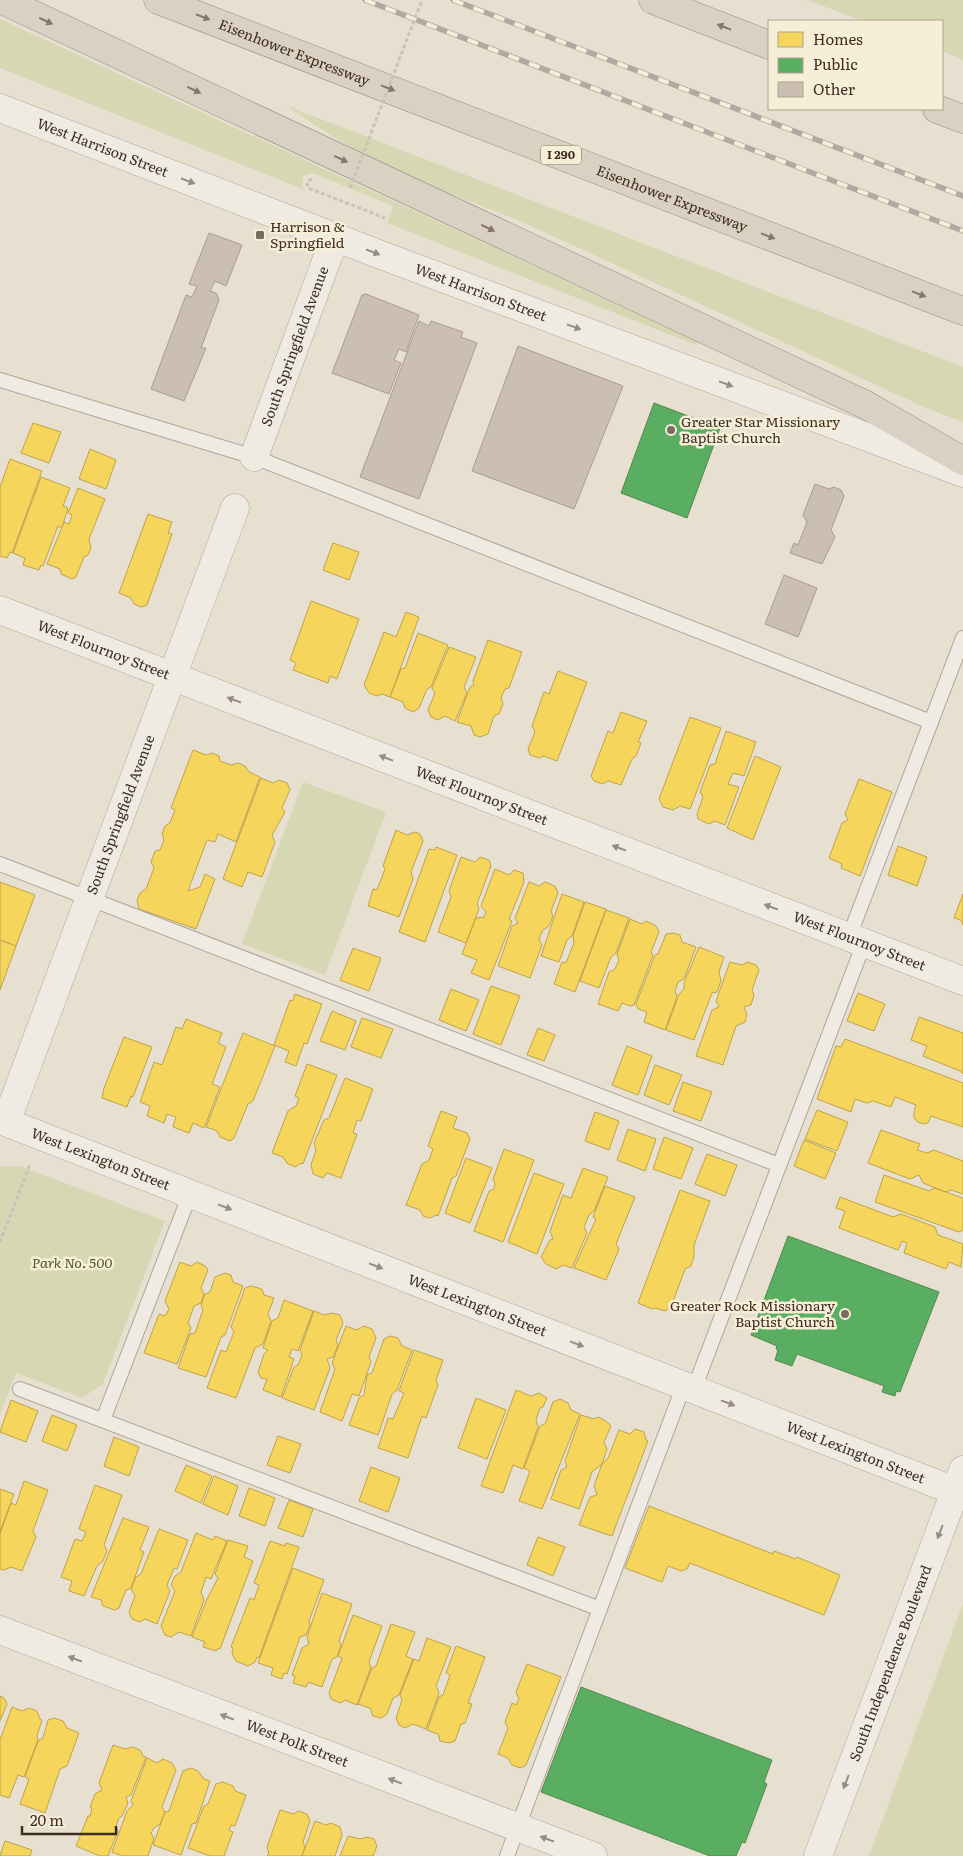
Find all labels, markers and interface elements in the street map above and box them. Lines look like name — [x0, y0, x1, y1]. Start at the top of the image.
street label: Eisenhower Expressway — [216, 13, 374, 90]
one-way arrow — [196, 14, 211, 22]
one-way arrow — [39, 16, 54, 25]
legend — [768, 20, 943, 110]
one-way arrow — [716, 23, 731, 31]
text: Homes — [813, 27, 863, 50]
text: Public — [813, 52, 858, 75]
text: Other — [813, 77, 855, 100]
one-way arrow — [381, 84, 396, 92]
one-way arrow — [186, 85, 201, 94]
street label: West Harrison Street — [34, 112, 172, 181]
road number: I 290 — [541, 146, 581, 164]
one-way arrow — [334, 155, 348, 163]
street label: Eisenhower Expressway — [594, 159, 752, 236]
one-way arrow — [181, 177, 196, 185]
place label: Harrison & Springfield — [270, 216, 345, 252]
one-way arrow — [481, 224, 495, 232]
marker: Harrison & Springfield — [254, 229, 266, 241]
one-way arrow — [761, 232, 775, 240]
one-way arrow — [365, 249, 380, 256]
street label: West Harrison Street — [412, 258, 550, 325]
street label: South Springfield Avenue — [255, 263, 332, 429]
one-way arrow — [912, 290, 927, 298]
one-way arrow — [567, 323, 582, 331]
one-way arrow — [719, 380, 734, 388]
place label: Greater Star Missionary Baptist Church — [681, 411, 841, 447]
marker: Greater Star Missionary Baptist Church — [665, 424, 677, 436]
street label: West Flournoy Street — [35, 614, 173, 684]
one-way arrow — [226, 696, 241, 704]
street label: South Springfield Avenue — [81, 732, 159, 897]
one-way arrow — [378, 754, 393, 762]
street label: West Flournoy Street — [413, 760, 551, 829]
one-way arrow — [611, 844, 626, 852]
one-way arrow — [763, 902, 778, 910]
street label: West Flournoy Street — [791, 906, 929, 975]
street label: West Lexington Street — [29, 1122, 174, 1194]
one-way arrow — [218, 1203, 233, 1211]
park label: Park No. 500 — [32, 1252, 112, 1272]
one-way arrow — [369, 1263, 384, 1270]
street label: West Lexington Street — [405, 1268, 550, 1341]
place label: Greater Rock Missionary Baptist Church — [670, 1295, 836, 1331]
marker: Greater Rock Missionary Baptist Church — [839, 1308, 851, 1320]
one-way arrow — [570, 1340, 584, 1348]
one-way arrow — [721, 1399, 735, 1407]
street label: West Lexington Street — [784, 1415, 929, 1488]
one-way arrow — [935, 1524, 943, 1539]
street label: South Independence Boulevard — [843, 1561, 936, 1764]
one-way arrow — [67, 1655, 82, 1663]
one-way arrow — [219, 1713, 234, 1721]
street label: West Polk Street — [243, 1714, 352, 1771]
one-way arrow — [842, 1775, 850, 1790]
one-way arrow — [387, 1777, 402, 1785]
scale bar — [22, 1804, 116, 1836]
text: 20 m — [30, 1808, 64, 1831]
one-way arrow — [539, 1835, 554, 1843]

